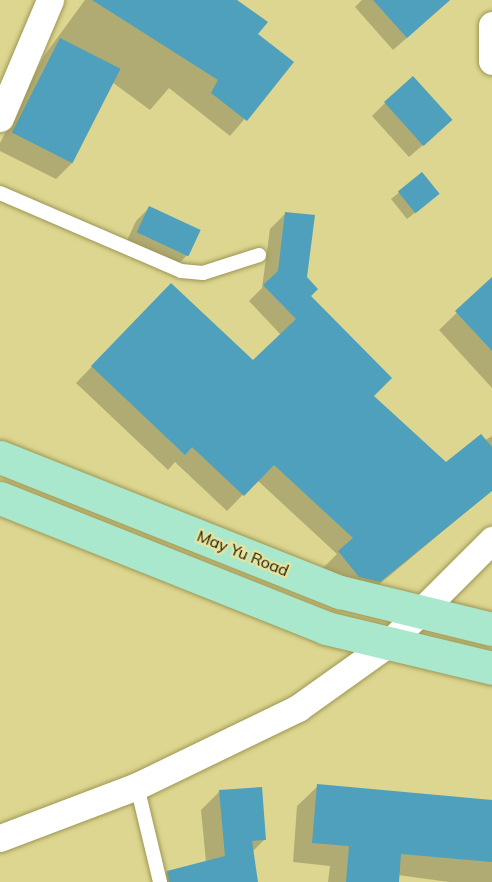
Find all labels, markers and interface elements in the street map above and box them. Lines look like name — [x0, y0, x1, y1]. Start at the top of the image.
street label: May Yu Road — [194, 526, 292, 580]

